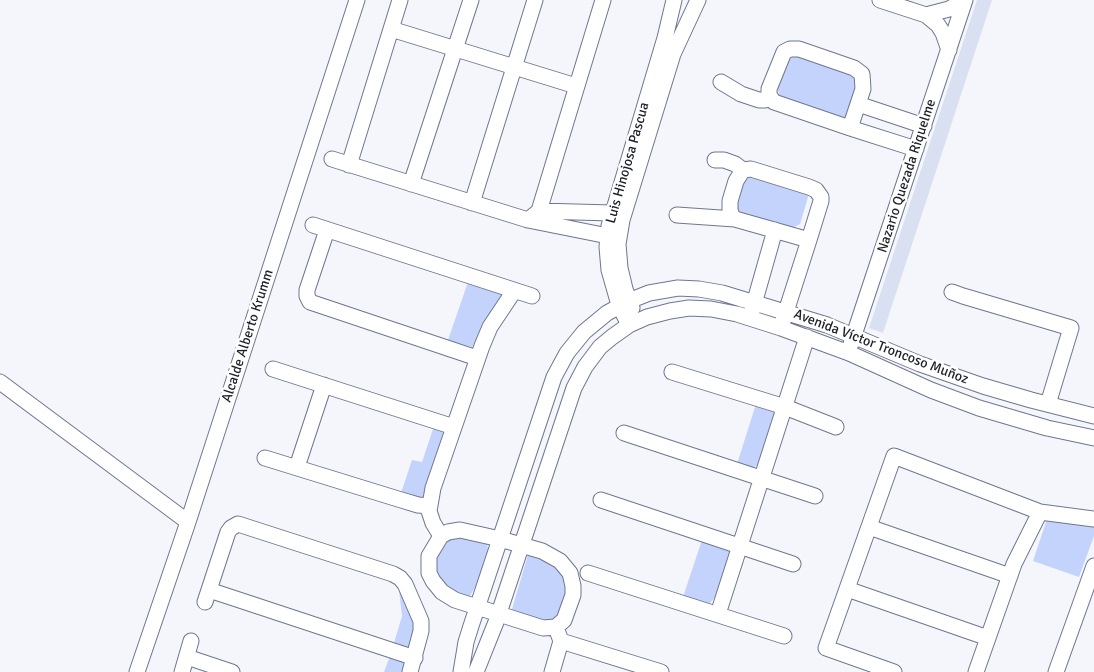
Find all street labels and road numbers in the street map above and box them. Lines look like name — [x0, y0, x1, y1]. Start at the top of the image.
street label: Nazario Quezada Riquelme — [874, 97, 940, 255]
street label: Luis Hinojosa Pascua — [603, 100, 653, 226]
street label: Alcalde Alberto Krumm — [219, 268, 277, 404]
street label: Avenida Víctor Troncoso Muñoz — [791, 306, 971, 388]

